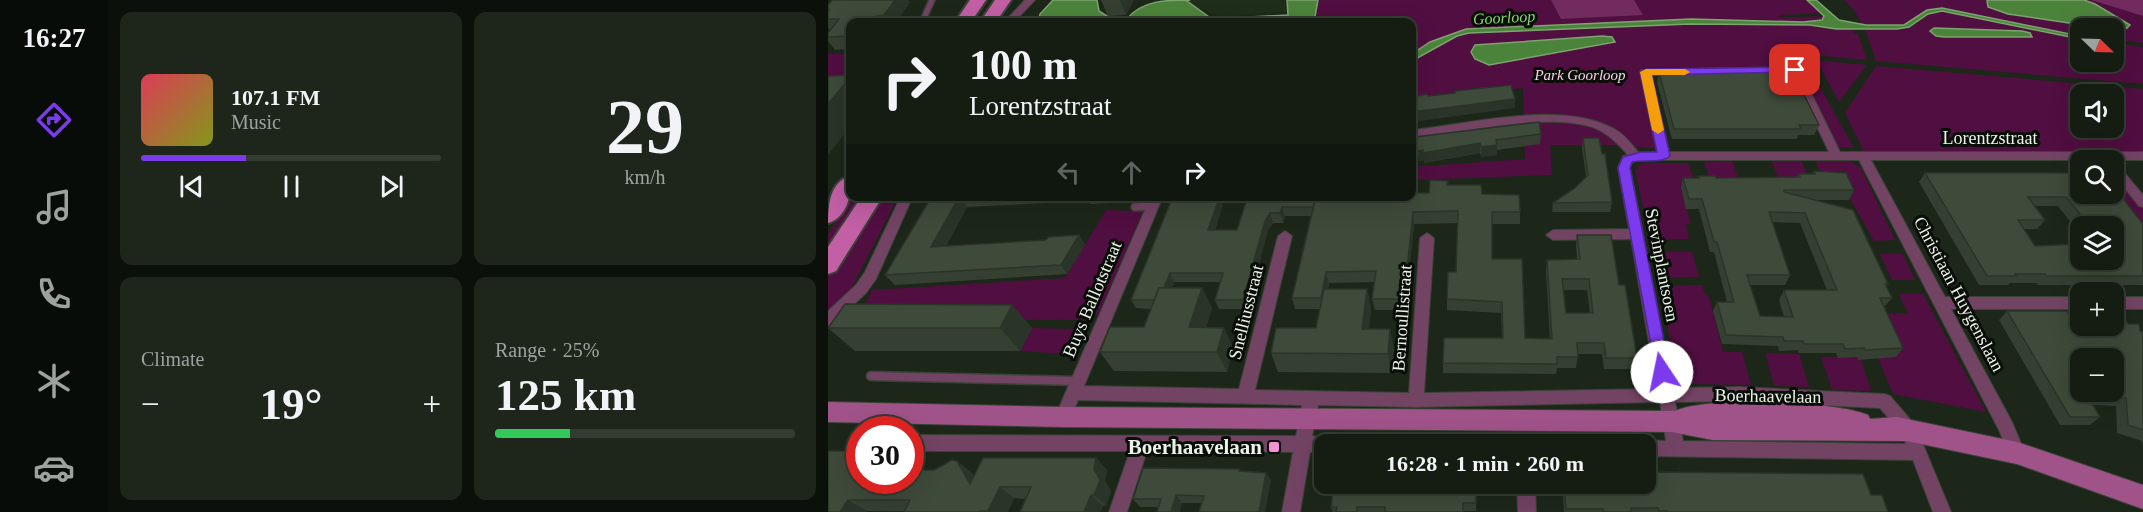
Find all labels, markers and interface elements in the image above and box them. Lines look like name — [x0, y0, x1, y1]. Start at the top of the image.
water label: Goorloop — [1473, 7, 1536, 29]
north arrow — [2070, 18, 2124, 72]
map controls — [2070, 18, 2124, 402]
text: 16:27 — [23, 23, 86, 53]
icon: right — [870, 42, 948, 120]
text: 100 m — [969, 42, 1078, 88]
pin — [1769, 44, 1820, 95]
icon: arrive — [1778, 53, 1811, 86]
park label: Park Goorloop — [1533, 67, 1626, 83]
text: 29 — [606, 83, 684, 170]
button: sound — [2070, 84, 2124, 138]
text: 107.1 FM — [231, 85, 320, 110]
text: Lorentzstraat — [969, 91, 1111, 121]
icon: directions — [33, 99, 75, 141]
text: Music — [231, 111, 281, 133]
street label: Lorentzstraat — [1943, 128, 2037, 148]
button: search — [2070, 150, 2124, 204]
icon: left — [1052, 156, 1085, 189]
icon: ahead — [1115, 156, 1148, 189]
icon: right — [1178, 156, 1211, 189]
text: km/h — [624, 166, 666, 188]
icon: previous — [175, 170, 208, 203]
icon: pause — [275, 170, 308, 203]
icon: next — [375, 170, 408, 203]
icon: music — [33, 186, 75, 228]
street label: Stevinplantsoen — [1641, 207, 1683, 323]
street label: Christiaan Huygenslaan — [1910, 213, 2008, 375]
button: layers — [2070, 216, 2124, 270]
street label: Buys Ballotstraat — [1058, 238, 1126, 360]
street label: Snelliusstraat — [1225, 263, 1267, 361]
street label: Bernoullistraat — [1388, 264, 1416, 372]
icon: phone — [33, 273, 75, 315]
button: + — [2070, 282, 2124, 336]
text: Range · 25% — [495, 339, 599, 361]
position arrow — [1630, 340, 1694, 404]
text: Climate — [141, 348, 204, 370]
button: − — [2070, 348, 2124, 402]
icon: climate — [33, 360, 75, 402]
text: 125 km — [495, 370, 636, 420]
text: 19° — [260, 379, 323, 429]
street label: Boerhaavelaan — [1714, 385, 1822, 407]
text: − — [141, 386, 160, 422]
text: + — [422, 386, 441, 422]
speed limit sign: 30 — [846, 416, 924, 494]
place label: Boerhaavelaan — [1128, 435, 1262, 459]
marker: Boerhaavelaan — [1267, 440, 1281, 454]
icon: car — [33, 447, 75, 489]
text: 16:28 · 1 min · 260 m — [1386, 451, 1584, 476]

